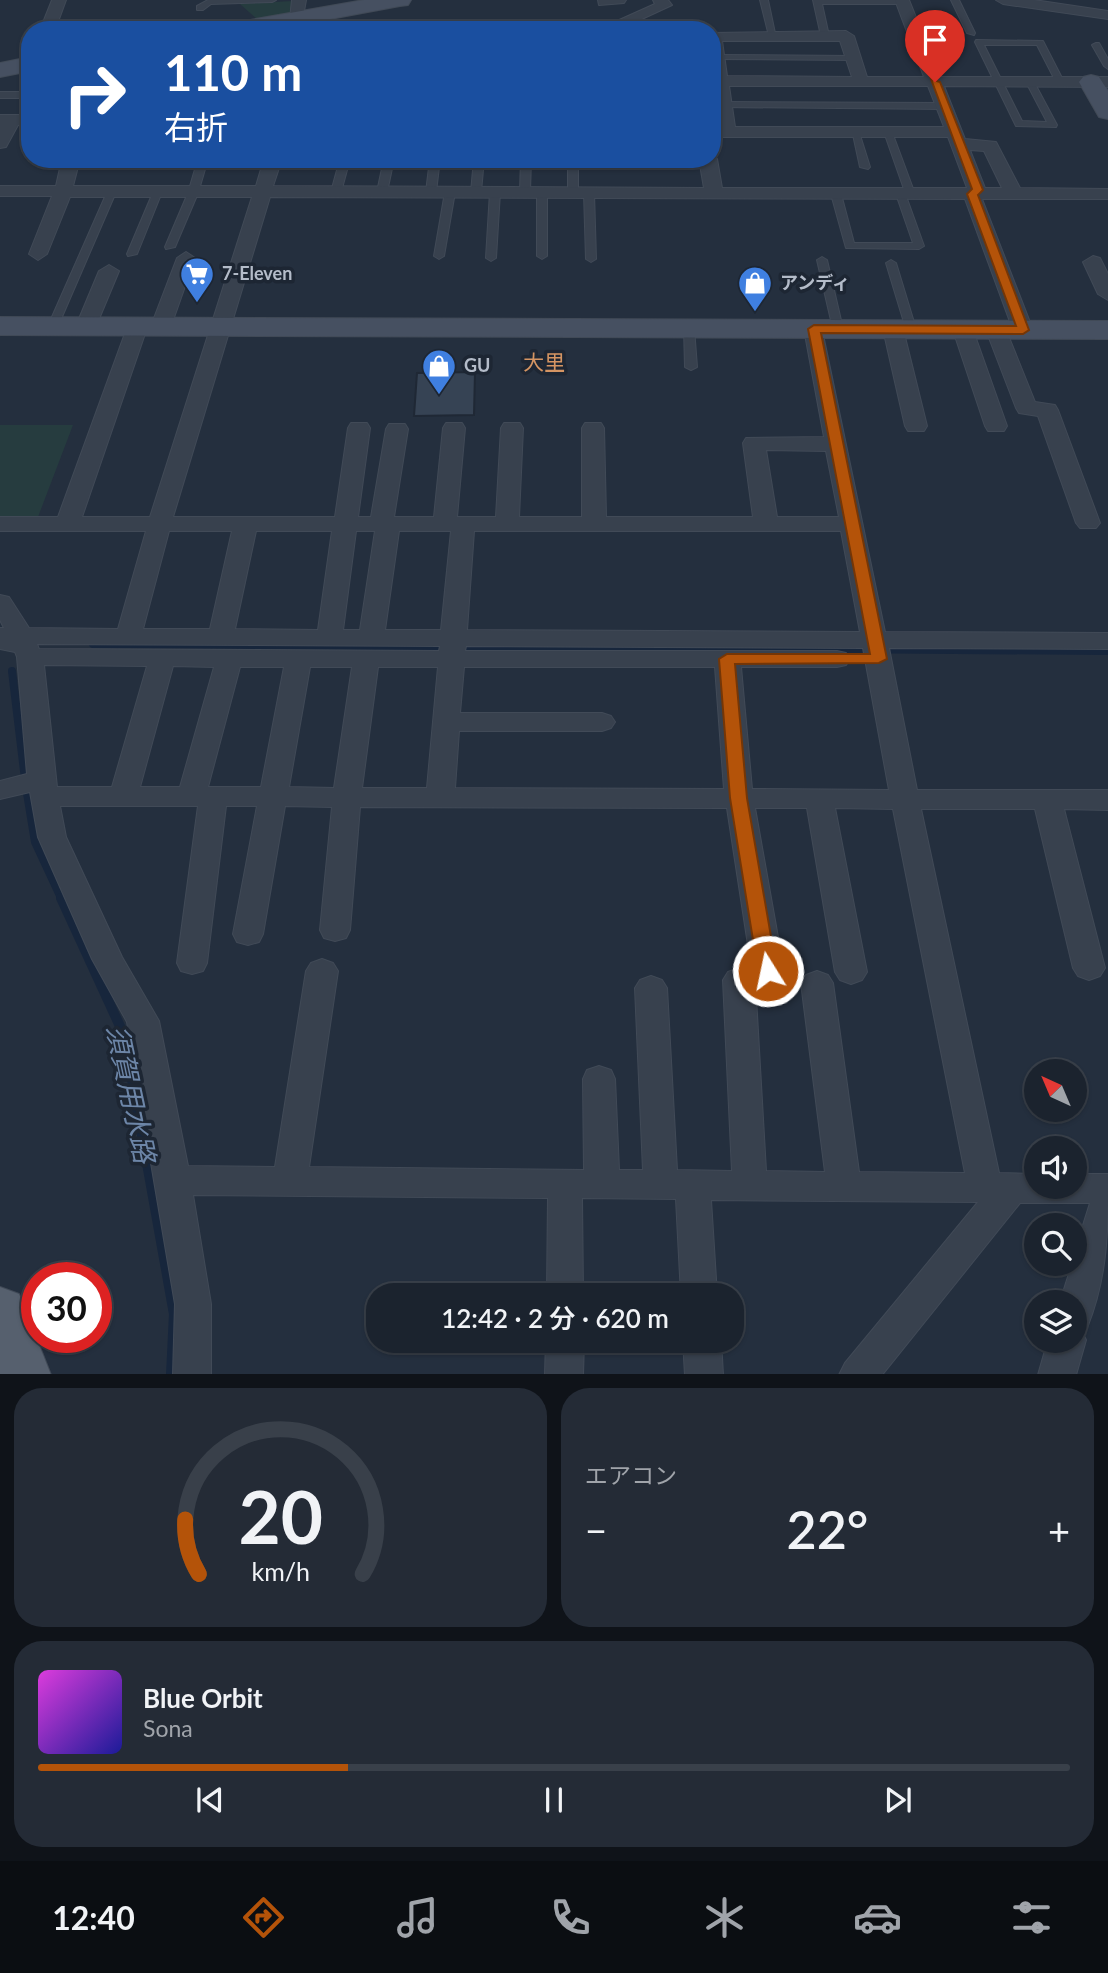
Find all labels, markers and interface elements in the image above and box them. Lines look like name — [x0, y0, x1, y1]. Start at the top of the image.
pin — [905, 10, 965, 82]
icon: arrive — [916, 21, 954, 59]
text: 110 m — [164, 43, 302, 101]
icon: right — [49, 49, 140, 140]
text: 右折 — [164, 107, 228, 146]
supermarket icon: 7-Eleven — [178, 255, 216, 304]
place label: 7-Eleven — [222, 262, 292, 284]
shop icon: アンディ — [736, 264, 774, 313]
place label: アンディ — [780, 271, 850, 293]
shop icon: GU — [420, 347, 458, 396]
district label: 大里 — [523, 349, 565, 374]
place label: GU — [464, 354, 490, 376]
position arrow — [731, 934, 805, 1008]
water label: 須賀用水路 — [101, 1022, 164, 1168]
north arrow — [1024, 1059, 1087, 1122]
map controls — [1024, 1059, 1087, 1353]
button: sound — [1024, 1136, 1087, 1199]
button: search — [1024, 1213, 1087, 1276]
speed limit sign: 30 — [21, 1262, 112, 1353]
button: layers — [1024, 1290, 1087, 1353]
text: 12:42 · 2 分 · 620 m — [441, 1302, 669, 1334]
text: エアコン — [585, 1461, 677, 1489]
text: 20 — [238, 1472, 323, 1560]
text: 22° — [787, 1498, 868, 1560]
text: − — [585, 1507, 607, 1553]
text: + — [1048, 1507, 1070, 1553]
text: km/h — [251, 1555, 310, 1585]
text: Blue Orbit — [143, 1682, 263, 1714]
text: Sona — [143, 1714, 193, 1742]
icon: previous — [191, 1781, 229, 1819]
icon: pause — [535, 1781, 573, 1819]
icon: next — [879, 1781, 917, 1819]
icon: directions — [239, 1893, 288, 1942]
icon: music — [393, 1893, 442, 1942]
icon: phone — [546, 1893, 595, 1942]
icon: climate — [700, 1893, 749, 1942]
icon: car — [853, 1893, 902, 1942]
icon: filters — [1007, 1893, 1056, 1942]
text: 12:40 — [52, 1898, 135, 1937]

